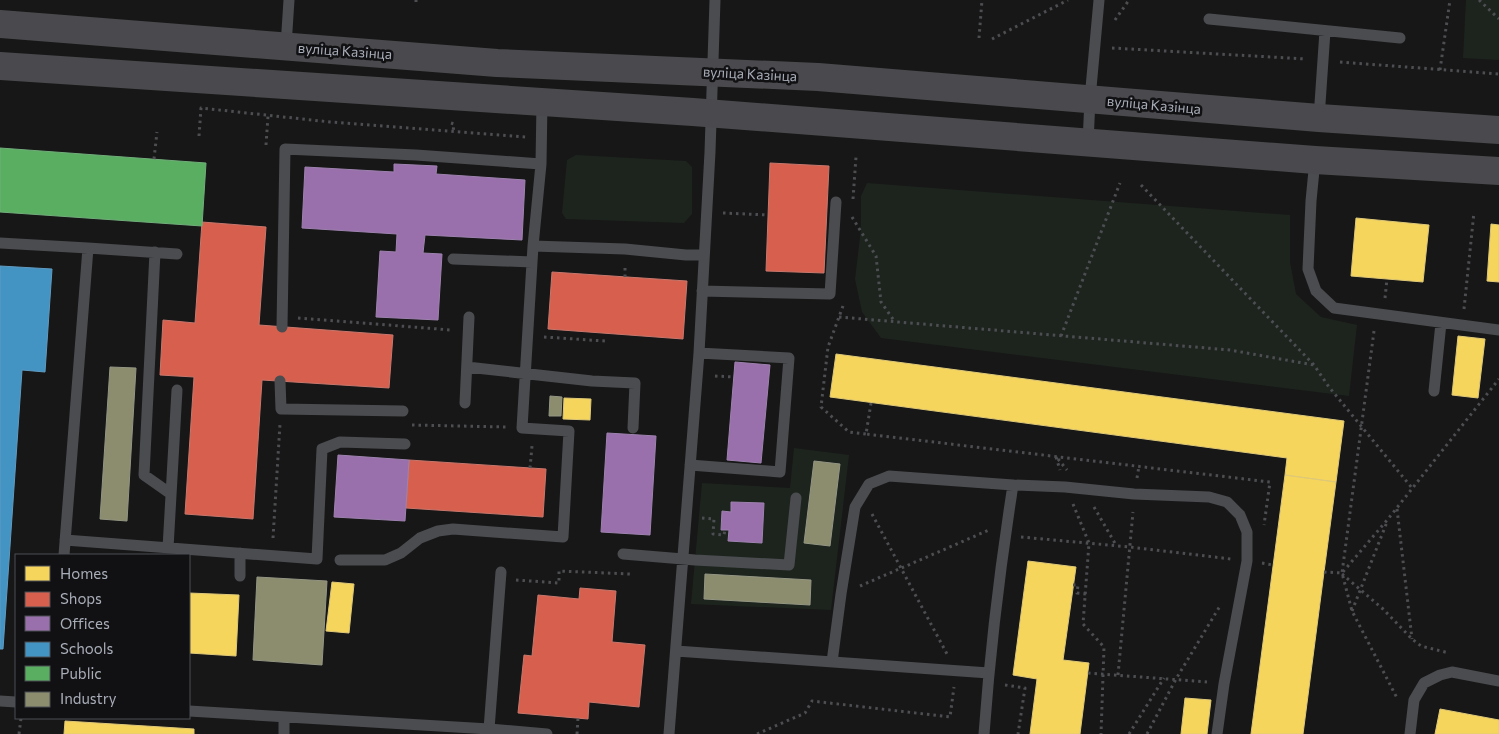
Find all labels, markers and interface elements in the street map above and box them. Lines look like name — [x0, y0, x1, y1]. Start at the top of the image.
street label: вуліца Казінца — [297, 39, 393, 62]
street label: вуліца Казінца — [702, 63, 798, 84]
street label: вуліца Казінца — [1106, 92, 1202, 117]
legend — [15, 554, 190, 719]
text: Homes — [60, 564, 108, 582]
text: Shops — [60, 589, 102, 607]
text: Offices — [60, 614, 110, 632]
text: Schools — [60, 639, 114, 657]
text: Public — [60, 664, 102, 682]
text: Industry — [60, 689, 117, 707]

